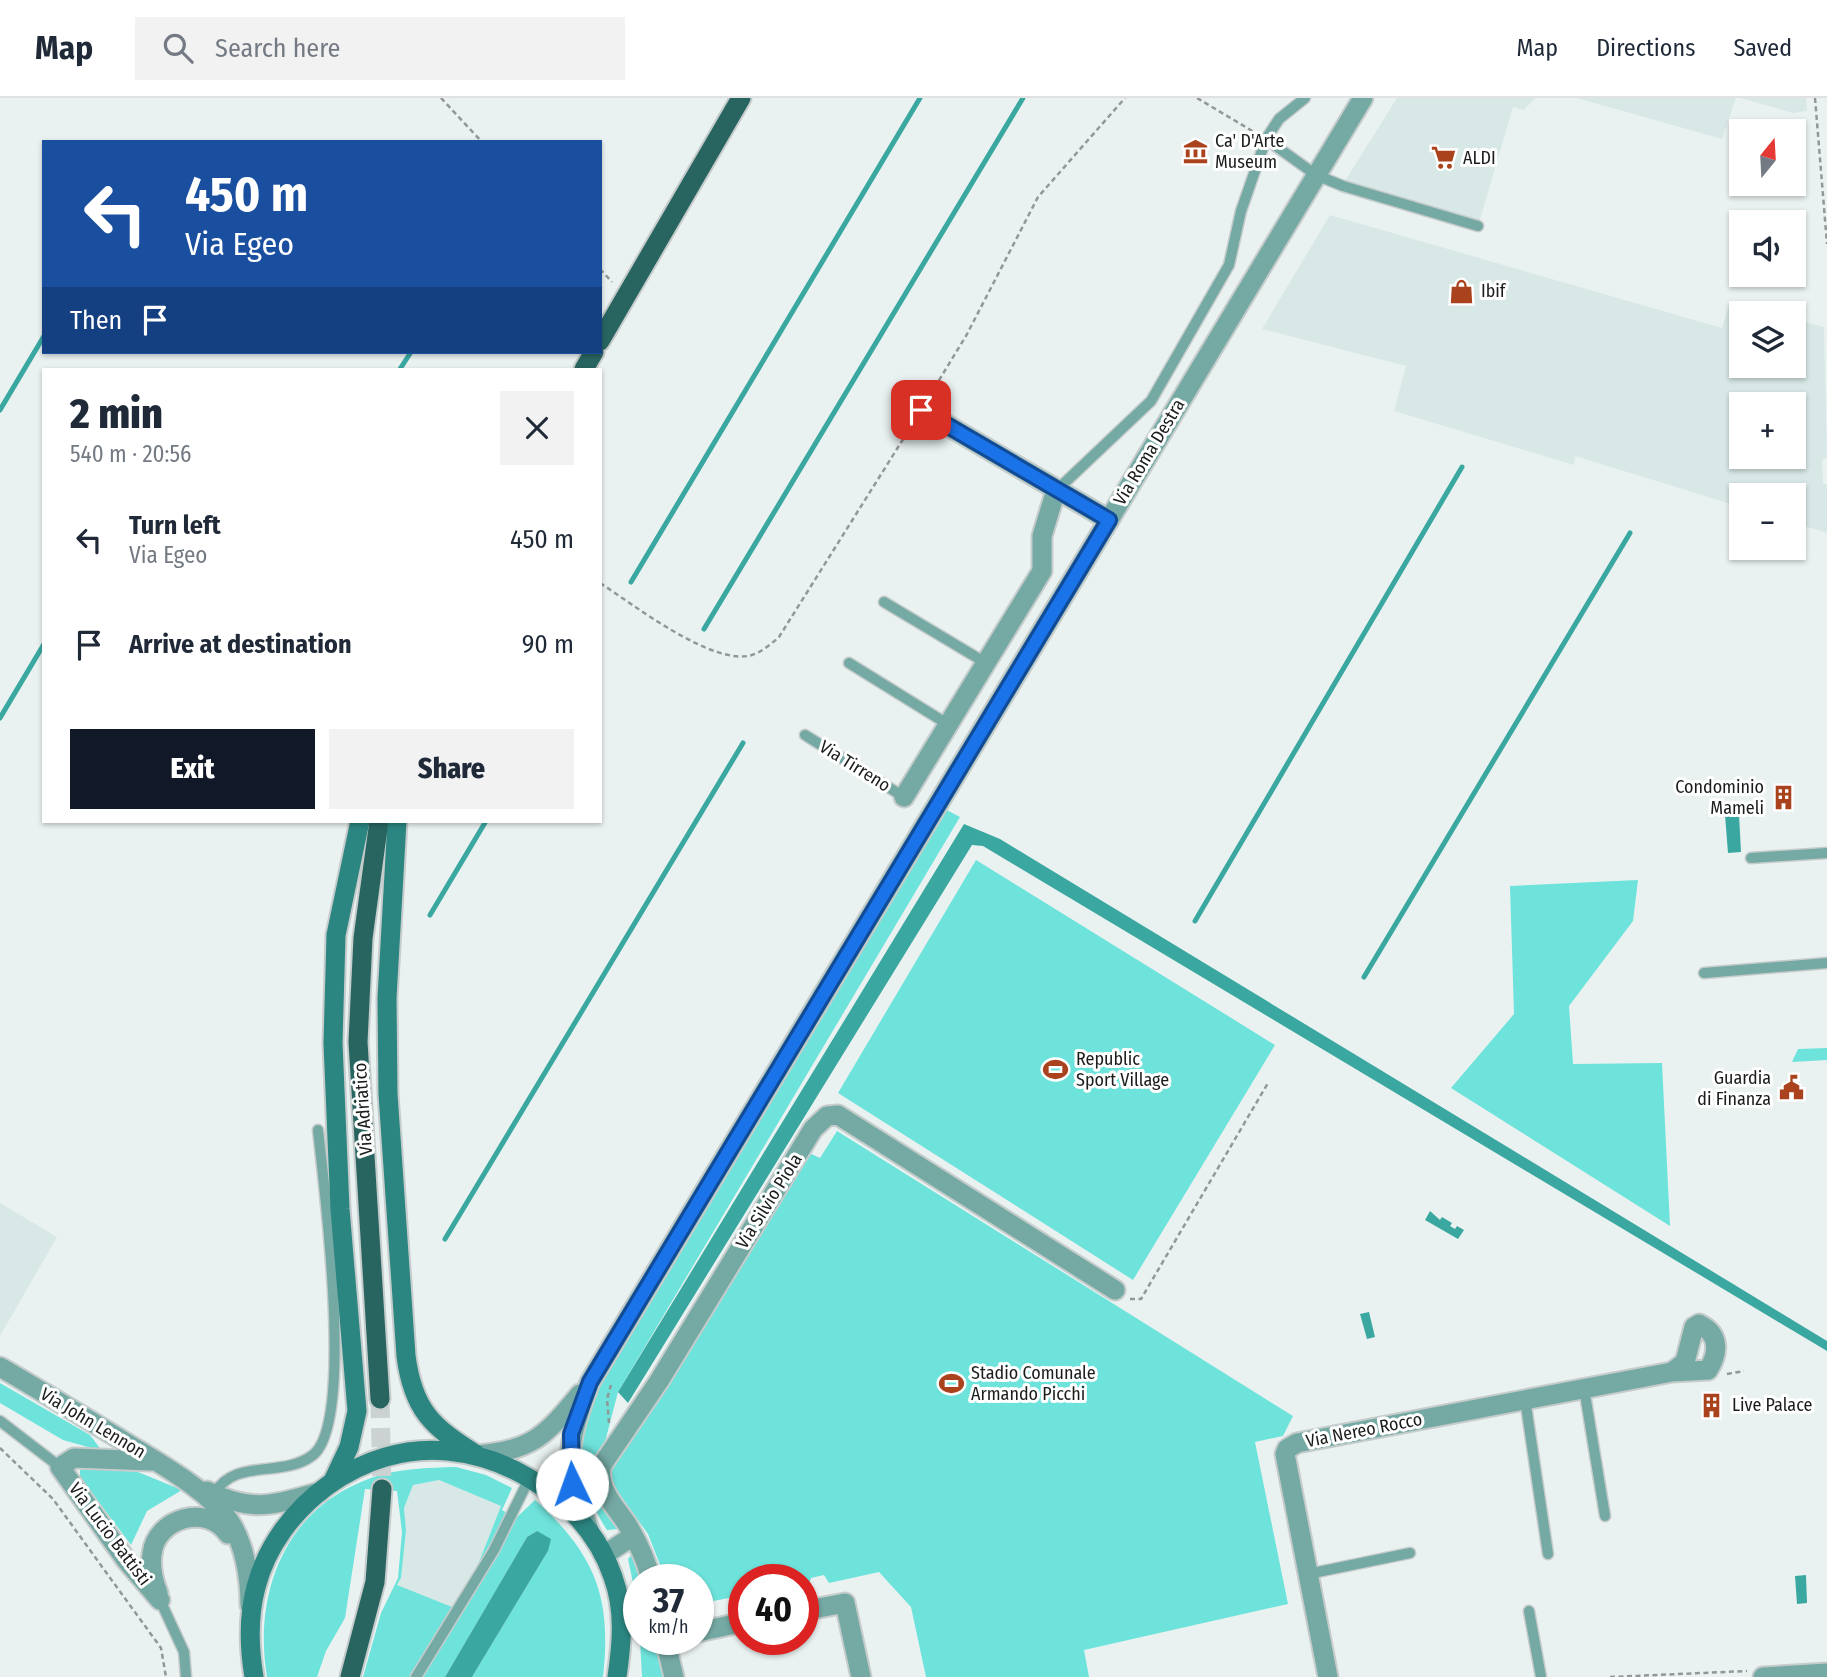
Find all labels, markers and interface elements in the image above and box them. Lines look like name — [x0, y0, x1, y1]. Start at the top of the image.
search box — [135, 17, 625, 80]
text: Map — [35, 28, 93, 68]
icon: search — [159, 29, 197, 67]
text: Search here — [215, 33, 340, 64]
text: Map — [1517, 34, 1558, 62]
text: Directions — [1596, 34, 1695, 62]
text: Saved — [1733, 34, 1792, 62]
north arrow — [1729, 119, 1806, 196]
map controls — [1729, 119, 1806, 560]
place label: Ca' D'Arte Museum — [1215, 130, 1284, 173]
museum icon: Ca' D'Arte Museum — [1181, 137, 1209, 165]
supermarket icon: ALDI — [1429, 144, 1457, 172]
place label: ALDI — [1463, 147, 1496, 169]
text: 450 m — [185, 165, 308, 224]
icon: left — [70, 168, 161, 259]
button: sound — [1729, 210, 1806, 287]
text: Via Egeo — [185, 225, 294, 263]
shop icon: Ibif — [1447, 277, 1475, 305]
place label: Ibif — [1481, 280, 1507, 302]
icon: arrive — [136, 301, 174, 339]
button: layers — [1729, 301, 1806, 378]
text: Then — [70, 305, 122, 336]
pin — [891, 380, 951, 440]
text: 2 min — [70, 389, 163, 439]
button: close — [500, 391, 574, 465]
icon: arrive — [902, 391, 940, 429]
button: + — [1729, 392, 1806, 469]
street label: Via Roma Destra — [1109, 395, 1189, 509]
text: 540 m · 20:56 — [70, 440, 192, 468]
button: − — [1729, 483, 1806, 560]
text: Turn left — [129, 510, 221, 541]
icon: left — [70, 521, 108, 559]
text: 450 m — [510, 524, 574, 555]
text: Via Egeo — [129, 541, 207, 569]
icon: arrive — [70, 626, 108, 664]
text: Arrive at destination — [129, 629, 352, 660]
text: 90 m — [522, 629, 574, 660]
button: Exit — [70, 729, 315, 809]
button: Share — [329, 729, 574, 809]
street label: Via Tirreno — [815, 736, 895, 796]
place label: Condominio Mameli — [1675, 776, 1764, 819]
building icon: Condominio Mameli — [1770, 783, 1798, 811]
place label: Republic Sport Village — [1076, 1048, 1169, 1091]
sports icon: Republic Sport Village — [1042, 1055, 1070, 1083]
street label: Via Adriatico — [349, 1062, 377, 1156]
place label: Guardia di Finanza — [1697, 1067, 1771, 1110]
public building icon: Guardia di Finanza — [1777, 1074, 1805, 1102]
street label: Via Silvio Piola — [731, 1149, 807, 1253]
place label: Stadio Comunale Armando Picchi — [971, 1362, 1096, 1405]
sports icon: Stadio Comunale Armando Picchi — [937, 1369, 965, 1397]
street label: Via John Lennon — [36, 1383, 150, 1463]
building icon: Live Palace — [1698, 1391, 1726, 1419]
place label: Live Palace — [1732, 1394, 1813, 1416]
street label: Via Nereo Rocco — [1304, 1408, 1424, 1452]
position arrow — [535, 1447, 609, 1521]
street label: Via Lucio Battisti — [64, 1478, 156, 1590]
speed limit sign: 40 — [728, 1564, 819, 1655]
text: 37 — [653, 1579, 684, 1621]
text: km/h — [648, 1616, 689, 1638]

